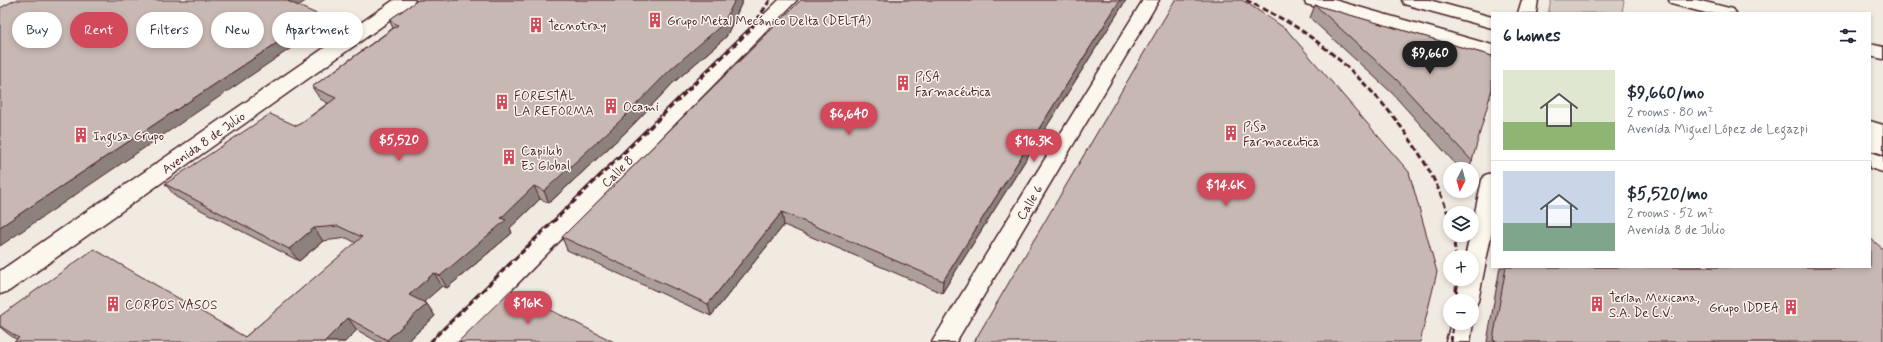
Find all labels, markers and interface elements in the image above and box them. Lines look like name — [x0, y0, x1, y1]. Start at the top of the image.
building icon: Grupo Metal Mecánico Delta (DELTA) — [646, 11, 664, 29]
chip: Buy — [12, 12, 62, 48]
chip: Rent — [70, 12, 128, 48]
chip: Filters — [136, 12, 203, 48]
chip: New — [211, 12, 264, 48]
chip: Apartment — [272, 12, 363, 48]
place label: Grupo Metal Mecánico Delta (DELTA) — [667, 13, 871, 30]
building icon: Tecnotray — [527, 16, 545, 34]
place label: Tecnotray — [548, 18, 606, 35]
text: 6 homes — [1503, 25, 1561, 47]
icon: filters — [1837, 25, 1859, 47]
pin: $9,660 — [1397, 41, 1463, 75]
text: $9,660 — [1411, 45, 1449, 62]
place label: PiSA Farmacéutica — [915, 69, 991, 101]
building icon: PiSA Farmacéutica — [894, 74, 912, 92]
text: $9,660/mo — [1627, 82, 1704, 104]
icon: home — [1535, 86, 1583, 134]
place label: FORESTAL LA REFORMA — [514, 88, 594, 120]
building icon: FORESTAL LA REFORMA — [493, 93, 511, 111]
building icon: Ocami — [602, 97, 620, 115]
place label: Ocami — [623, 99, 659, 116]
pin: $6,640 — [816, 102, 882, 136]
text: 2 rooms · 80 m² — [1627, 104, 1713, 121]
text: $6,640 — [829, 106, 869, 123]
street label: Avenida 8 de Julio — [159, 108, 249, 178]
place label: PiSa Farmaceutica — [1243, 119, 1320, 151]
text: Avenida Miguel López de Legazpi — [1627, 121, 1808, 138]
building icon: PiSa Farmaceutica — [1222, 124, 1240, 142]
building icon: Ingusa Grupo — [72, 126, 90, 144]
place label: Ingusa Grupo — [93, 128, 164, 147]
pin: $5,520 — [366, 128, 432, 162]
pin: $16.3K — [1001, 129, 1067, 163]
text: $5,520 — [379, 132, 419, 149]
text: $16.3K — [1015, 133, 1053, 150]
place label: Capilub Es Global — [521, 143, 570, 175]
building icon: Capilub Es Global — [500, 148, 518, 166]
street label: Calle 8 — [598, 152, 638, 192]
north arrow — [1443, 162, 1479, 198]
map controls — [1443, 162, 1479, 330]
pin: $14.6K — [1193, 173, 1259, 207]
text: $14.6K — [1206, 177, 1246, 194]
street label: Calle 6 — [1013, 182, 1048, 223]
text: $5,520/mo — [1627, 183, 1708, 205]
icon: home — [1535, 187, 1583, 235]
text: 2 rooms · 52 m² — [1627, 205, 1713, 222]
button: layers — [1443, 206, 1479, 242]
text: Avenida 8 de Julio — [1627, 222, 1725, 239]
button: + — [1443, 250, 1479, 286]
place label: Terlan Mexicana, S.A. De C.V. — [1609, 290, 1700, 322]
pin: $16K — [504, 291, 552, 325]
button: − — [1443, 294, 1479, 330]
building icon: CORPOS VASOS — [104, 295, 122, 313]
text: $16K — [513, 295, 543, 312]
building icon: Terlan Mexicana, S.A. De C.V. — [1588, 295, 1606, 313]
place label: CORPOS VASOS — [125, 297, 217, 314]
building icon: Grupo IDDEA — [1782, 298, 1800, 316]
place label: Grupo IDDEA — [1709, 300, 1779, 317]

